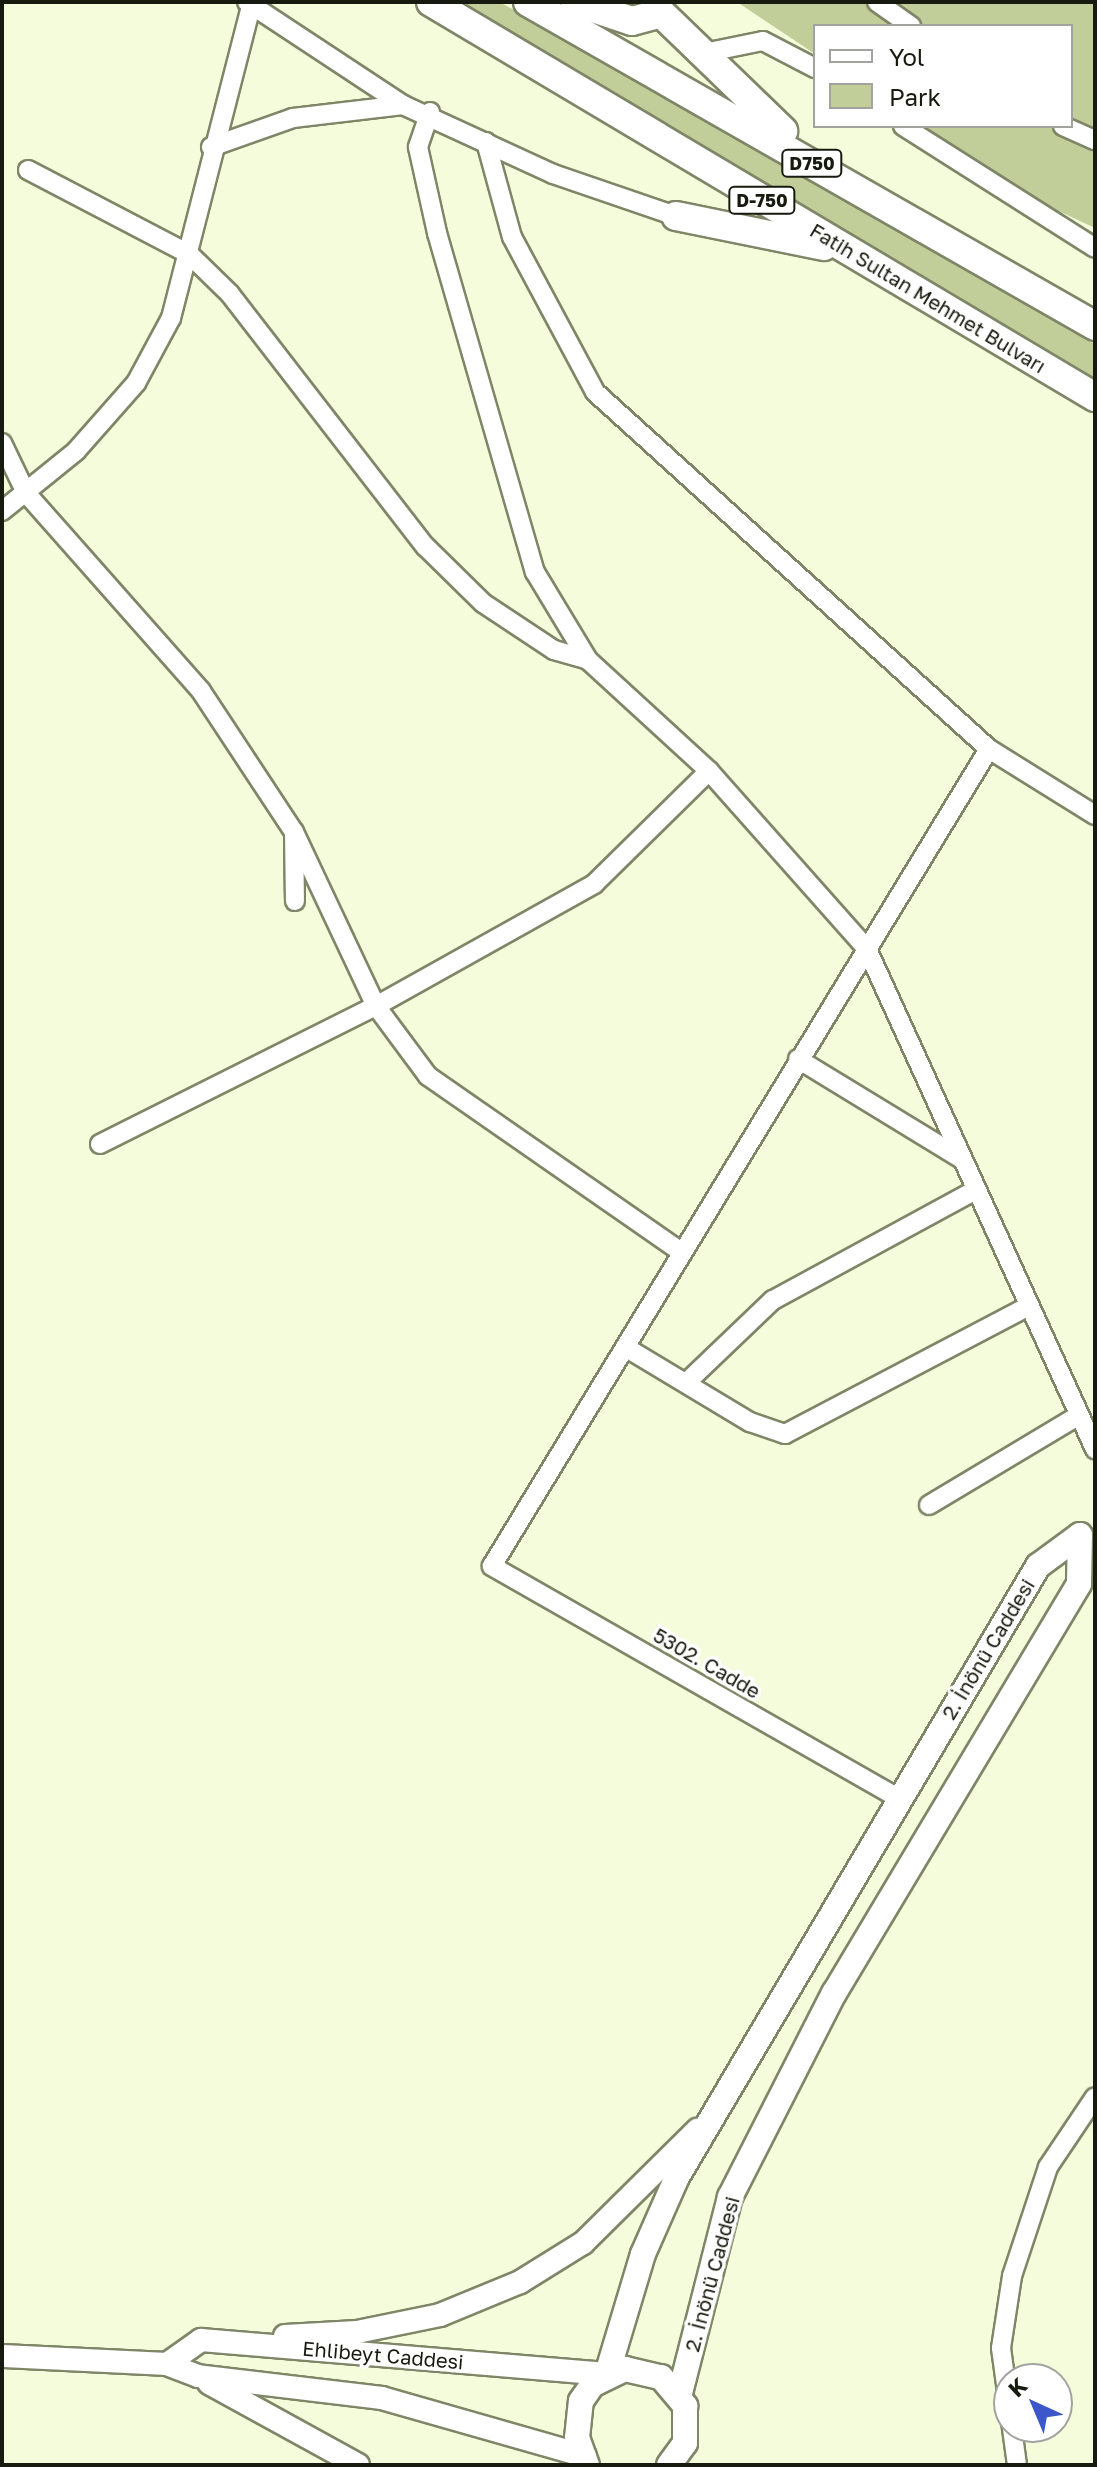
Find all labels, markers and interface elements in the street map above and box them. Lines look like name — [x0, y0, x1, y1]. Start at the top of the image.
legend — [813, 24, 1073, 128]
text: Yol — [889, 42, 925, 71]
text: Park — [889, 82, 941, 111]
road number: D750 — [780, 149, 844, 177]
road number: D-750 — [728, 186, 796, 214]
street label: Fatih Sultan Mehmet Bulvarı — [806, 218, 1050, 378]
street label: 2. İnönü Caddesi — [937, 1574, 1039, 1724]
street label: 5302. Cadde — [649, 1623, 765, 1703]
street label: 2. İnönü Caddesi — [680, 2194, 744, 2354]
street label: Ehlibeyt Caddesi — [301, 2336, 465, 2374]
north arrow — [993, 2363, 1073, 2443]
text: K — [1002, 2372, 1032, 2402]

